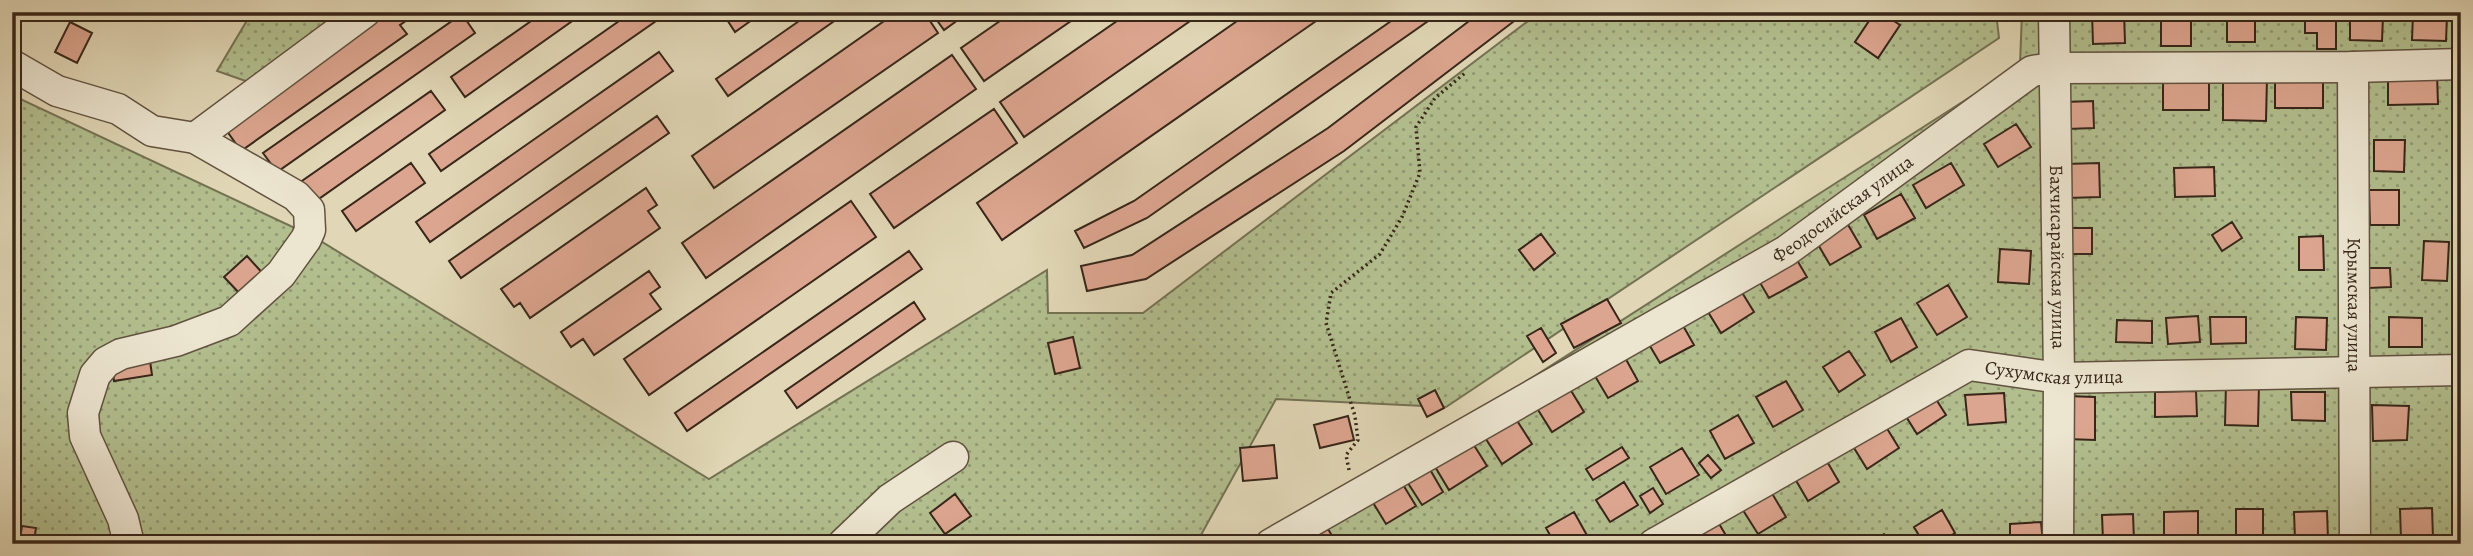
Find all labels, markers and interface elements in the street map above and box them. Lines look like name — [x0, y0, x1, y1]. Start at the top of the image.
street label: Феодосийская улица — [1767, 149, 1919, 269]
street label: Бахчисарайская улица — [2043, 165, 2072, 350]
street label: Крымская улица — [2341, 237, 2367, 373]
street label: Сухумская улица — [1983, 354, 2124, 391]

